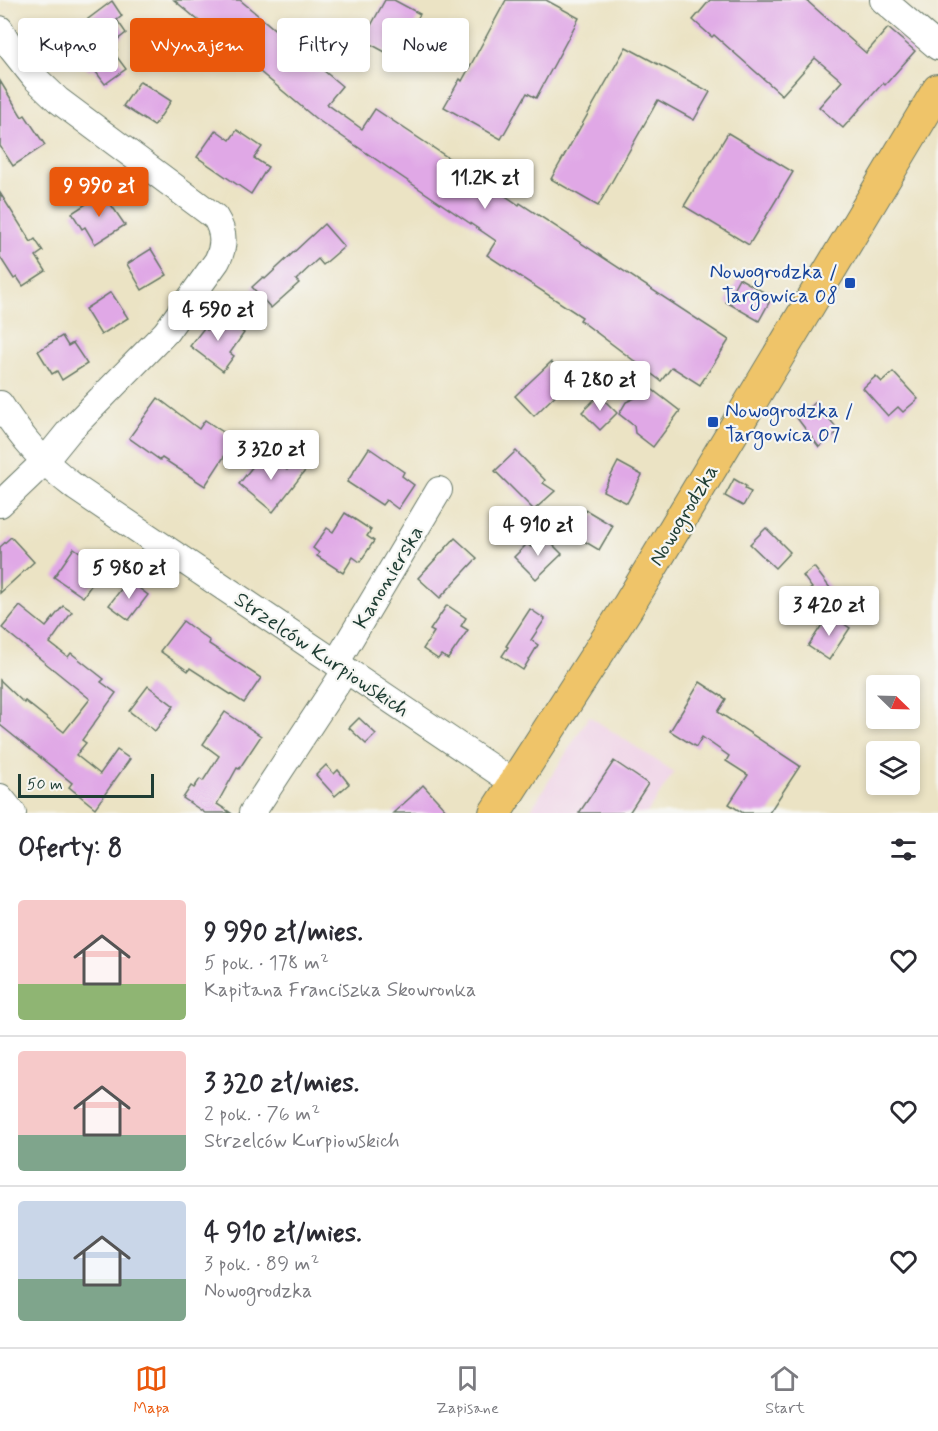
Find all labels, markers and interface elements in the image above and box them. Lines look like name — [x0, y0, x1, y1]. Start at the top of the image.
chip: Kupno — [18, 18, 118, 72]
chip: Wynajem — [130, 18, 265, 72]
chip: Filtry — [277, 18, 370, 72]
chip: Nowe — [382, 18, 469, 72]
pin: 11.2K zł — [423, 159, 547, 210]
text: 11.2K zł — [451, 165, 519, 192]
pin: 9 990 zł — [37, 167, 161, 218]
text: 9 990 zł — [64, 173, 134, 200]
place label: Nowogrodzka / Targowica 08 — [709, 258, 838, 311]
marker: Nowogrodzka / Targowica 08 — [843, 276, 857, 290]
pin: 4 590 zł — [156, 291, 280, 342]
text: 4 590 zł — [182, 297, 254, 324]
pin: 4 280 zł — [538, 361, 662, 412]
text: 4 280 zł — [564, 367, 636, 394]
place label: Nowogrodzka / Targowica 07 — [725, 397, 854, 450]
marker: Nowogrodzka / Targowica 07 — [706, 415, 720, 429]
pin: 3 320 zł — [209, 430, 333, 481]
text: 3 320 zł — [237, 436, 305, 463]
street label: Nowogrodzka — [643, 460, 726, 572]
pin: 4 910 zł — [476, 506, 600, 557]
text: 4 910 zł — [503, 512, 573, 539]
street label: Kanonierska — [347, 521, 431, 634]
pin: 5 980 zł — [67, 549, 191, 600]
text: 5 980 zł — [92, 555, 166, 582]
street label: Strzelców Kurpiowskich — [228, 586, 414, 724]
pin: 3 420 zł — [767, 586, 891, 637]
text: 3 420 zł — [793, 592, 865, 619]
north arrow — [866, 675, 920, 729]
map controls — [866, 675, 920, 795]
button: layers — [866, 741, 920, 795]
scale bar — [18, 771, 154, 798]
text: 50 m — [27, 774, 63, 795]
text: Oferty: 8 — [18, 832, 122, 866]
icon: filters — [887, 833, 920, 866]
text: 9 990 zł/mies. — [204, 916, 363, 950]
icon: home — [66, 924, 138, 996]
icon: heart — [887, 944, 920, 977]
text: 5 pok. · 178 m² — [204, 950, 329, 977]
text: Kapitana Franciszka Skowronka — [204, 977, 476, 1004]
text: 3 320 zł/mies. — [204, 1067, 359, 1101]
icon: home — [66, 1075, 138, 1147]
icon: heart — [887, 1095, 920, 1128]
text: 2 pok. · 76 m² — [204, 1101, 320, 1128]
text: Strzelców Kurpiowskich — [204, 1128, 400, 1155]
text: 4 910 zł/mies. — [204, 1217, 362, 1251]
icon: home — [66, 1225, 138, 1297]
icon: heart — [887, 1245, 920, 1278]
text: 3 pok. · 89 m² — [204, 1251, 319, 1278]
text: Nowogrodzka — [204, 1278, 312, 1305]
tab: Mapa — [133, 1362, 170, 1419]
tab: Zapisane — [436, 1362, 499, 1419]
tab: Start — [765, 1362, 805, 1419]

